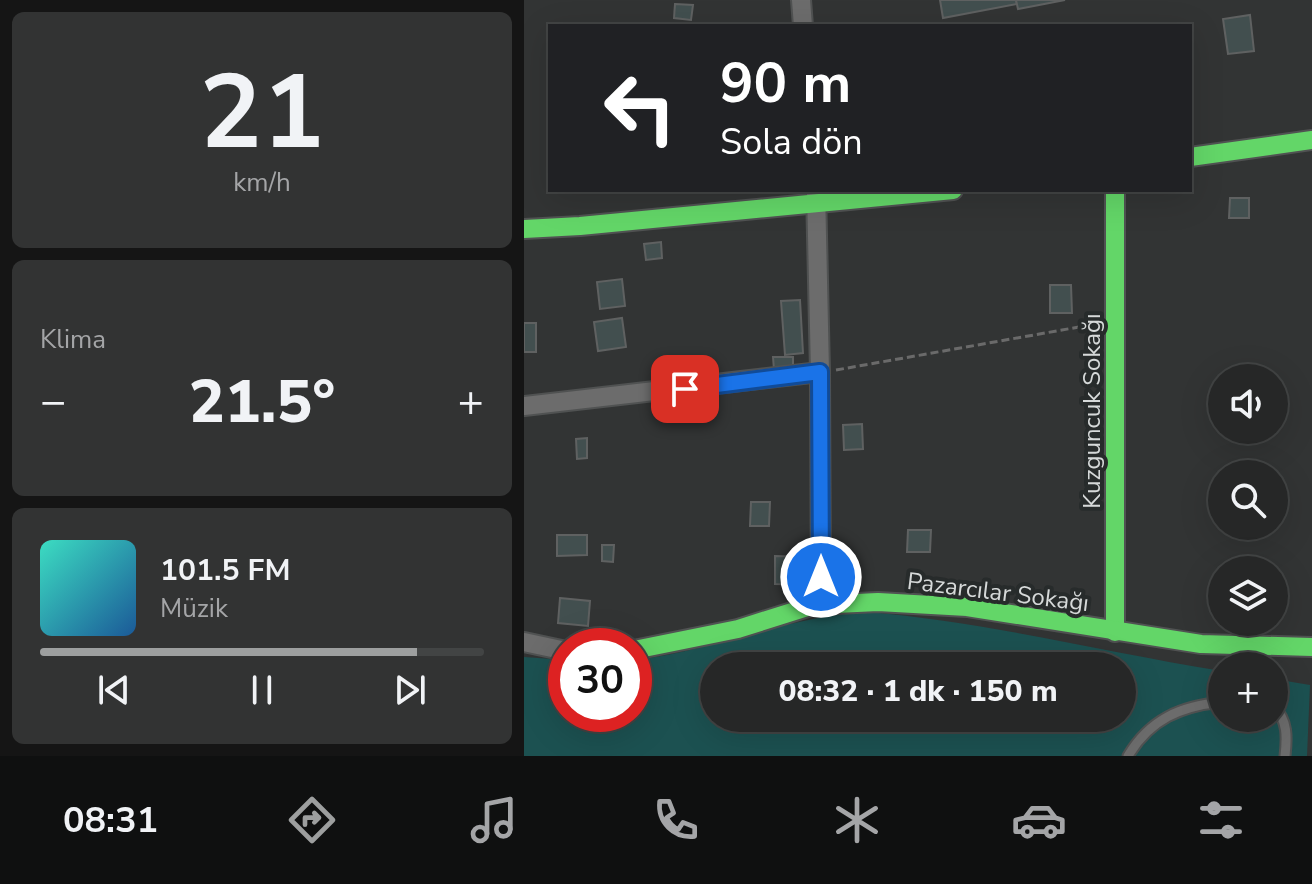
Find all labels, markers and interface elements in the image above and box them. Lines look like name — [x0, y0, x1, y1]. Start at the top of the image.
text: 21 — [200, 42, 324, 184]
text: 90 m — [720, 45, 851, 122]
icon: left — [588, 56, 692, 160]
text: Sola dön — [720, 118, 863, 167]
text: km/h — [233, 165, 291, 200]
street label: Kuzguncuk Sokağı — [1076, 313, 1108, 509]
text: Klima — [40, 322, 106, 357]
pin — [651, 355, 719, 423]
text: 21.5° — [189, 361, 335, 443]
map controls — [1208, 364, 1288, 732]
button: sound — [1208, 364, 1288, 444]
icon: arrive — [663, 367, 707, 411]
text: − — [40, 372, 66, 432]
text: + — [458, 372, 484, 432]
button: search — [1208, 460, 1288, 540]
position arrow — [779, 535, 863, 619]
text: 101.5 FM — [160, 550, 290, 591]
button: layers — [1208, 556, 1288, 636]
street label: Pazarcılar Sokağı — [905, 565, 1091, 619]
text: Müzik — [160, 591, 228, 626]
speed limit sign: 30 — [548, 628, 652, 732]
button: + — [1208, 652, 1288, 732]
icon: previous — [92, 668, 136, 712]
icon: pause — [240, 668, 284, 712]
icon: next — [388, 668, 432, 712]
text: 08:32 · 1 dk · 150 m — [778, 671, 1058, 712]
icon: directions — [284, 792, 340, 848]
icon: music — [466, 792, 522, 848]
icon: phone — [648, 792, 704, 848]
icon: climate — [829, 792, 885, 848]
icon: car — [1011, 792, 1067, 848]
icon: filters — [1193, 792, 1249, 848]
text: 08:31 — [63, 796, 158, 845]

